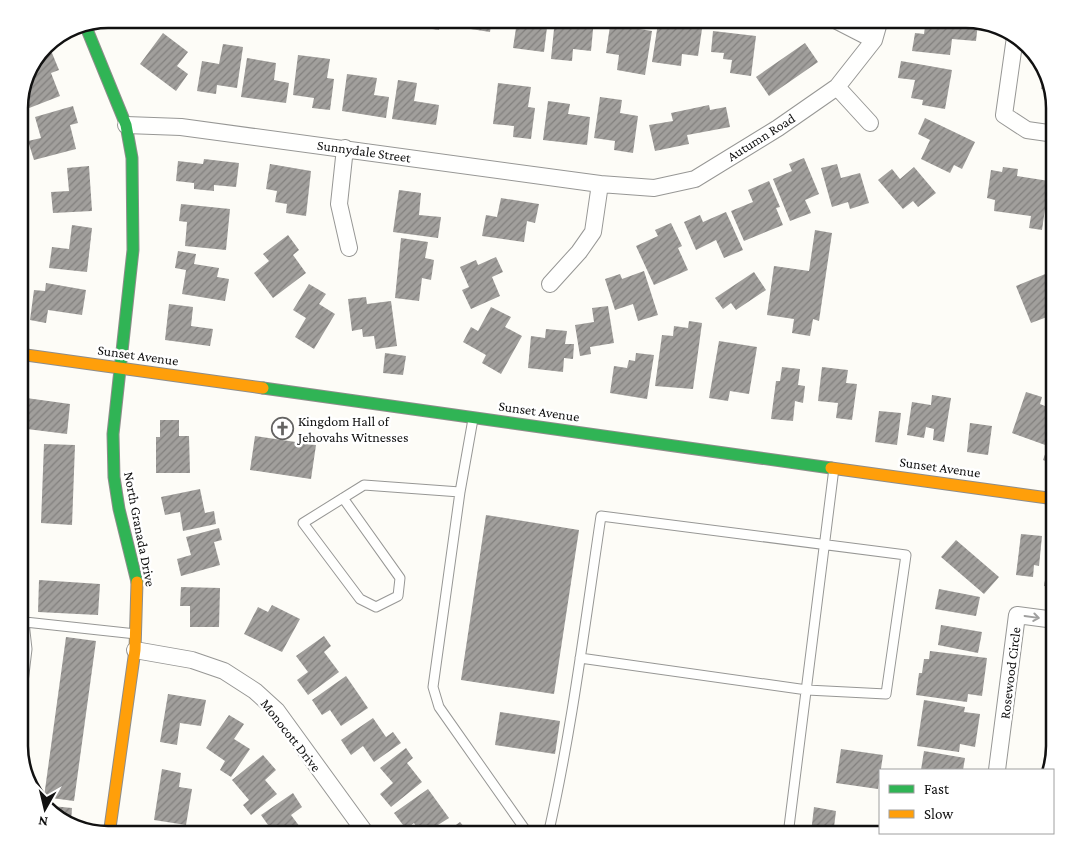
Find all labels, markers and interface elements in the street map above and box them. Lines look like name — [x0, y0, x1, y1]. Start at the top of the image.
street label: Autumn Road — [724, 109, 798, 164]
street label: Sunnydale Street — [316, 137, 412, 166]
street label: Sunset Avenue — [96, 341, 180, 369]
street label: Sunset Avenue — [497, 397, 581, 425]
place label: Kingdom Hall of Jehovahs Witnesses — [296, 413, 408, 445]
church icon: Kingdom Hall of Jehovahs Witnesses — [270, 417, 294, 441]
street label: Sunset Avenue — [898, 453, 982, 481]
street label: North Granada Drive — [121, 470, 159, 588]
one-way arrow — [1023, 612, 1039, 622]
street label: Rosewood Circle — [996, 626, 1024, 720]
street label: Monocott Drive — [258, 695, 324, 775]
legend — [879, 769, 1054, 834]
text: Fast — [924, 781, 950, 797]
north arrow — [20, 784, 70, 834]
text: Slow — [924, 806, 954, 822]
text: N — [37, 813, 49, 830]

